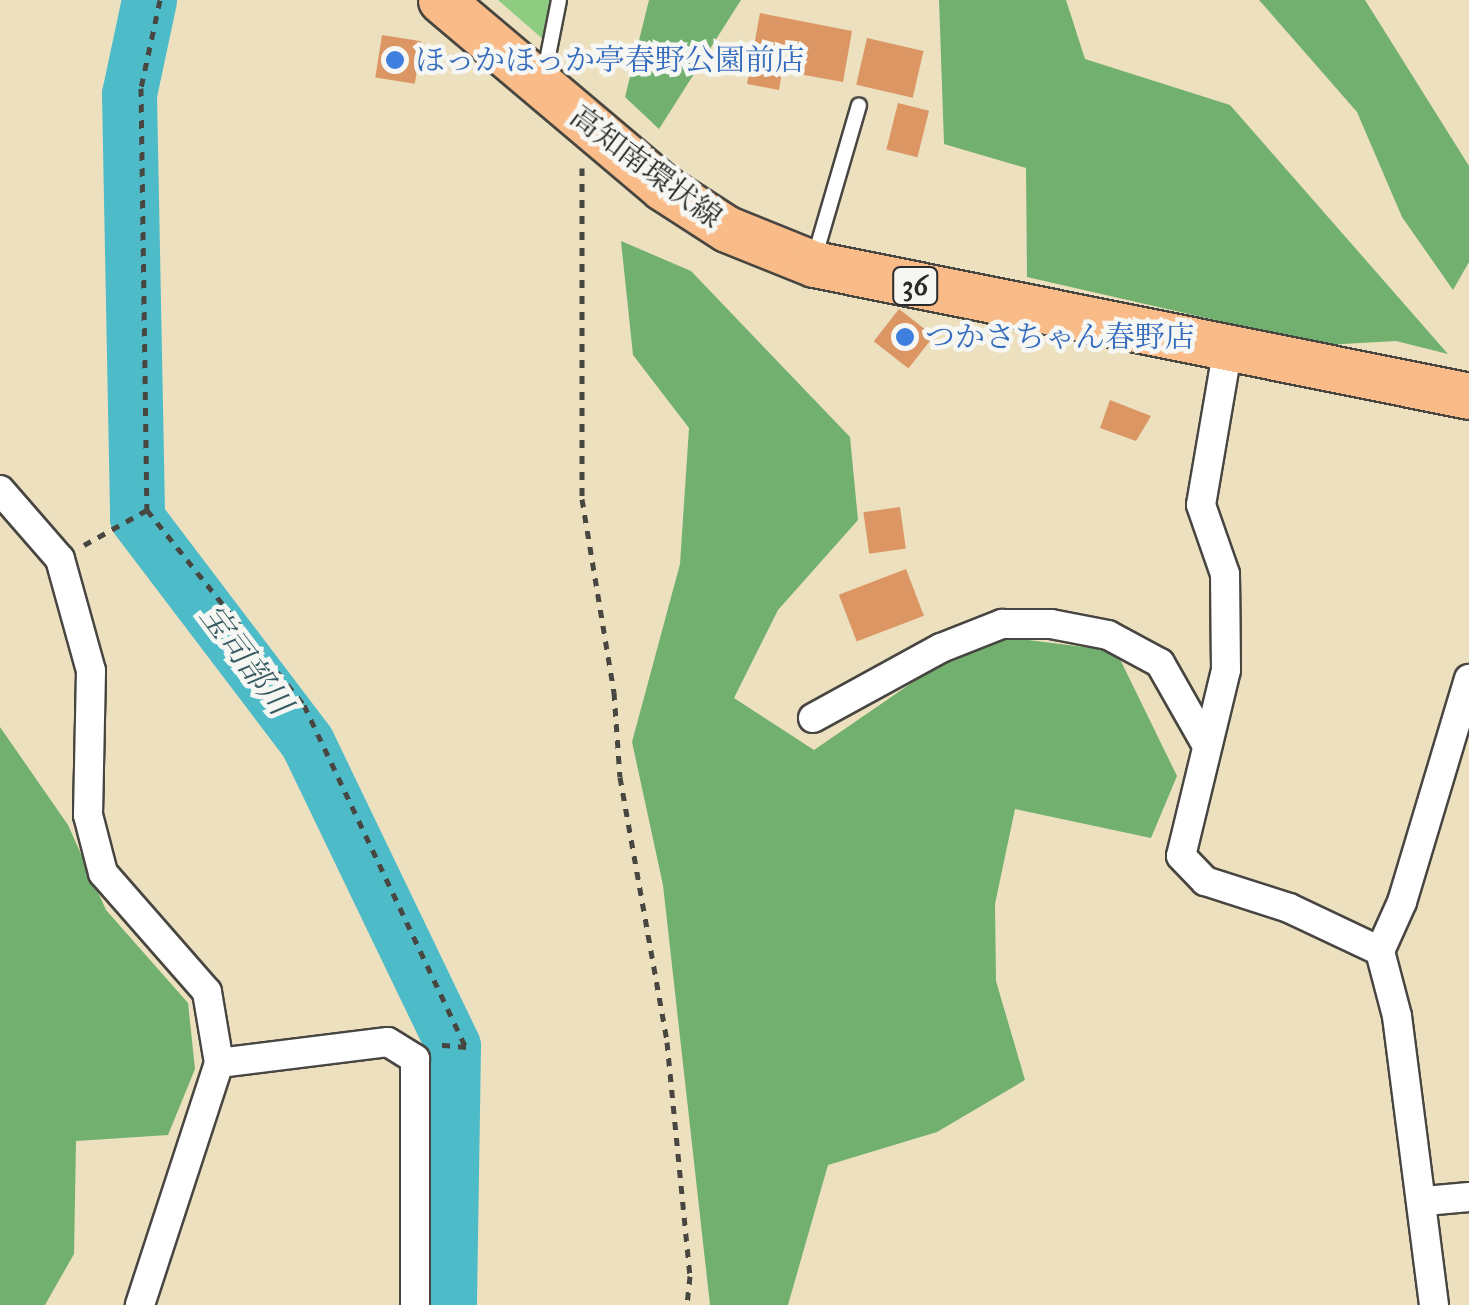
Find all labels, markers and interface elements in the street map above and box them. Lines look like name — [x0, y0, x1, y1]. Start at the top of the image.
place label: ほっかほっか亭春野公園前店 — [415, 42, 805, 78]
marker: ほっかほっか亭春野公園前店 — [384, 49, 406, 71]
street label: 高知南環状線 — [563, 98, 729, 236]
road number: 36 — [890, 263, 940, 309]
place label: つかさちゃん春野店 — [925, 319, 1195, 355]
marker: つかさちゃん春野店 — [894, 326, 916, 348]
water label: 宝司部川 — [191, 597, 299, 723]

